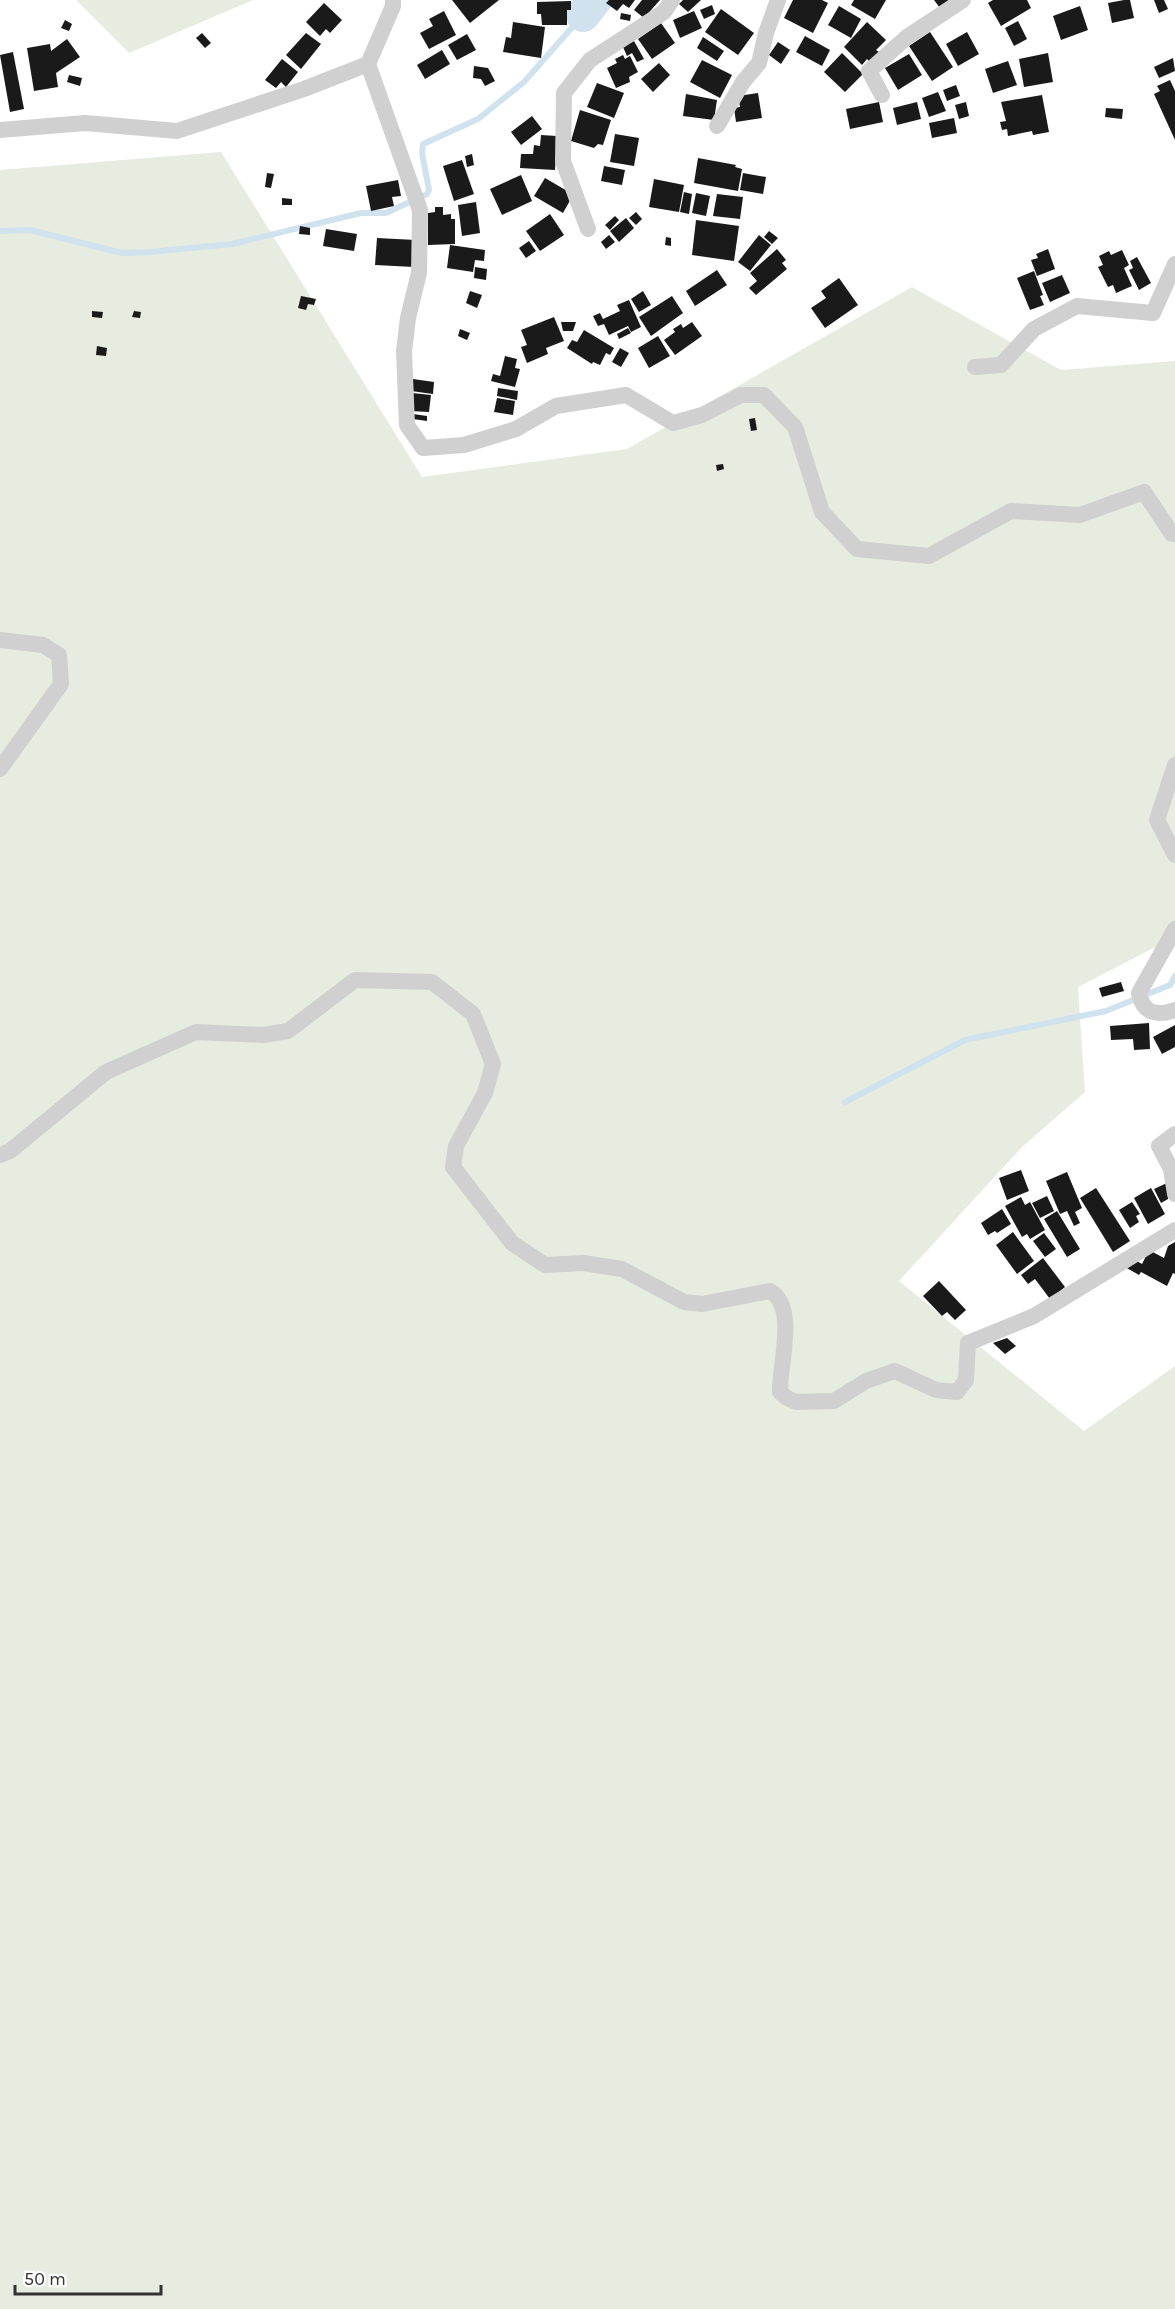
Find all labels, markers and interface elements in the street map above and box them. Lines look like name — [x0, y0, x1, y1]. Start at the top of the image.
scale bar — [15, 2258, 160, 2296]
text: 50 m — [24, 2268, 66, 2290]

